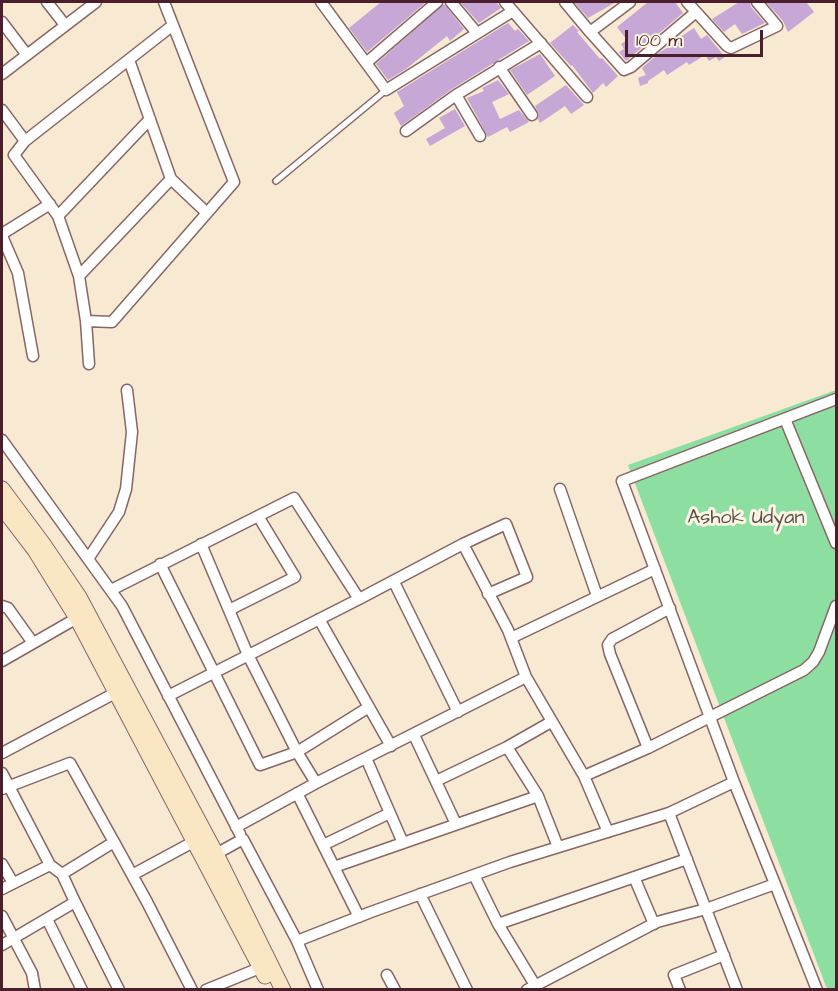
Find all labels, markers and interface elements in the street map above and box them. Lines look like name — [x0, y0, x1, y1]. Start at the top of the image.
scale bar — [628, 18, 766, 56]
text: 100 m — [636, 28, 682, 53]
park label: Ashok Udyan — [688, 507, 804, 531]

